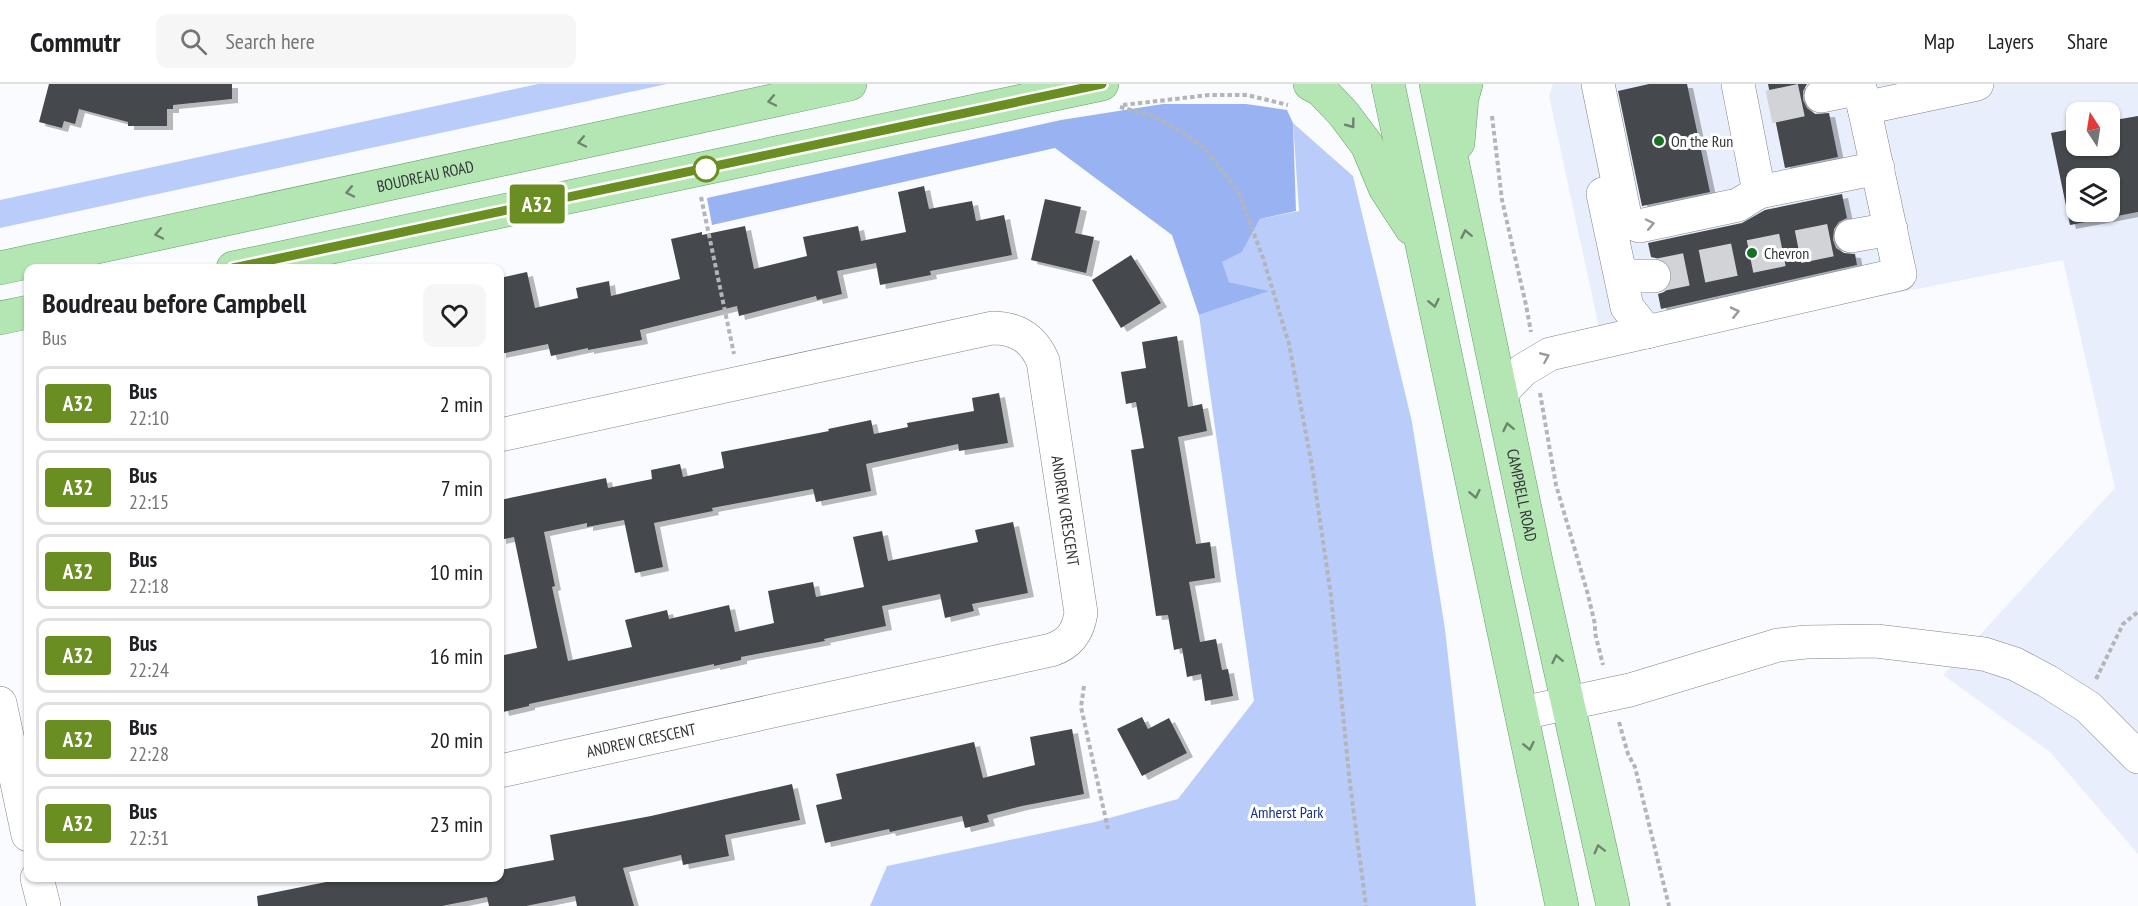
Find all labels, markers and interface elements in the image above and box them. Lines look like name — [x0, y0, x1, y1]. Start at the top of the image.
search box — [156, 14, 576, 68]
text: Commutr — [30, 23, 120, 60]
icon: search — [177, 25, 210, 58]
text: Search here — [225, 27, 315, 55]
text: Map — [1924, 28, 1955, 55]
text: Layers — [1988, 28, 2034, 55]
text: Share — [2067, 28, 2108, 55]
one-way arrow — [767, 94, 777, 107]
north arrow — [2066, 102, 2120, 156]
map controls — [2066, 102, 2120, 222]
one-way arrow — [1344, 118, 1355, 129]
place label: On the Run — [1671, 131, 1733, 151]
marker: On the Run — [1652, 134, 1666, 148]
one-way arrow — [577, 135, 587, 148]
street label: BOUDREAU ROAD — [375, 156, 475, 196]
unlabelled marker — [693, 156, 719, 182]
button: layers — [2066, 168, 2120, 222]
line badge: A32 — [502, 184, 572, 224]
one-way arrow — [345, 185, 355, 198]
text: A32 — [522, 191, 552, 218]
one-way arrow — [1644, 218, 1654, 231]
one-way arrow — [155, 226, 165, 239]
one-way arrow — [1461, 229, 1474, 239]
place label: Chevron — [1764, 243, 1809, 263]
marker: Chevron — [1745, 246, 1759, 260]
text: Boudreau before Campbell — [42, 284, 306, 321]
button: heart — [423, 284, 486, 347]
one-way arrow — [1427, 298, 1440, 308]
one-way arrow — [1729, 306, 1739, 319]
text: Bus — [42, 325, 67, 351]
one-way arrow — [1539, 352, 1550, 364]
text: Bus — [129, 377, 157, 405]
text: A32 — [63, 390, 93, 417]
text: 2 min — [440, 390, 483, 418]
text: 22:10 — [129, 405, 169, 431]
one-way arrow — [1502, 422, 1515, 432]
street label: CAMPBELL ROAD — [1503, 447, 1542, 543]
street label: ANDREW CRESCENT — [1047, 454, 1084, 568]
text: Bus — [129, 461, 157, 489]
text: A32 — [63, 474, 93, 501]
text: 7 min — [441, 474, 483, 502]
text: 22:15 — [129, 489, 169, 515]
one-way arrow — [1468, 489, 1481, 499]
text: Bus — [129, 545, 157, 573]
text: A32 — [63, 558, 93, 585]
text: 10 min — [430, 558, 483, 586]
text: 22:18 — [129, 573, 169, 599]
text: Bus — [129, 629, 157, 657]
text: A32 — [63, 642, 93, 669]
text: 16 min — [430, 642, 483, 670]
one-way arrow — [1551, 654, 1564, 664]
text: 22:24 — [129, 657, 169, 683]
text: Bus — [129, 713, 157, 741]
street label: ANDREW CRESCENT — [584, 719, 698, 761]
text: A32 — [63, 726, 93, 753]
text: 20 min — [430, 726, 483, 754]
text: 22:28 — [129, 741, 169, 767]
one-way arrow — [1522, 741, 1535, 751]
text: Bus — [129, 797, 157, 825]
park label: Amherst Park — [1251, 802, 1324, 822]
text: A32 — [63, 810, 93, 837]
text: 23 min — [430, 810, 483, 838]
text: 22:31 — [129, 825, 169, 851]
one-way arrow — [1594, 844, 1607, 854]

